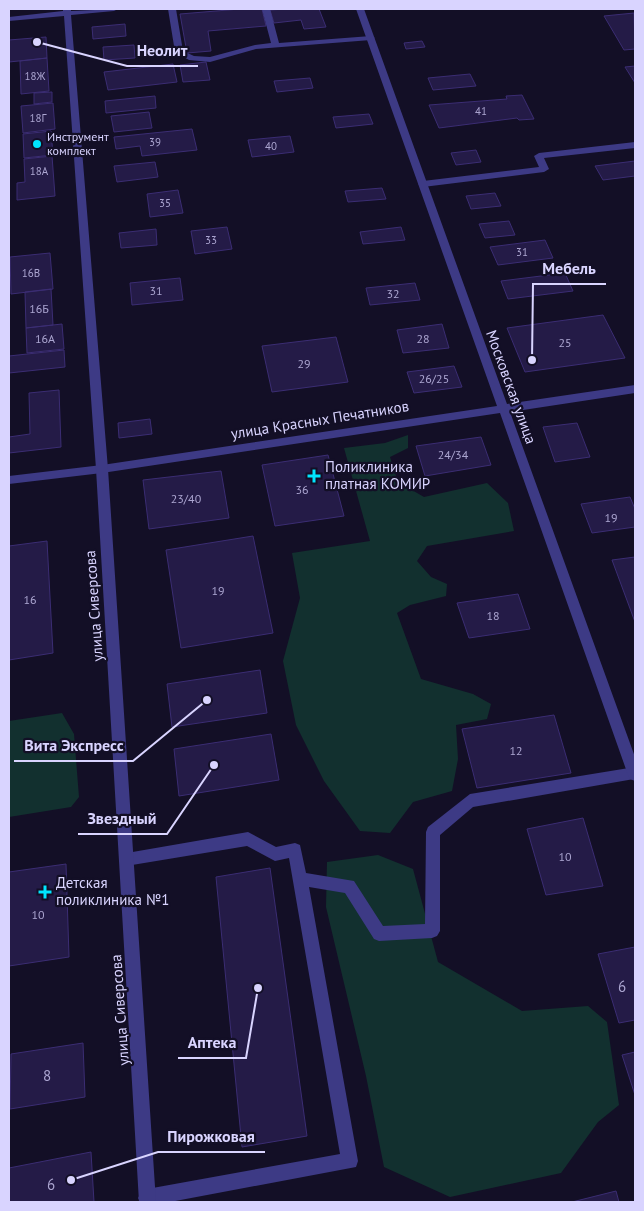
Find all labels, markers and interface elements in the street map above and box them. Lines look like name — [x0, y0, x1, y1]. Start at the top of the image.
callout: Неолит — [127, 35, 198, 66]
text: Неолит — [137, 40, 188, 60]
house number: 18Ж — [25, 69, 46, 83]
house number: 41 — [475, 104, 487, 118]
house number: 18Г — [30, 111, 48, 125]
place label: Инструмент комплект — [47, 129, 109, 158]
house number: 39 — [149, 135, 161, 149]
marker: Инструмент комплект — [31, 138, 43, 150]
house number: 40 — [265, 139, 277, 153]
house number: 18А — [30, 164, 49, 178]
house number: 35 — [159, 196, 171, 210]
house number: 33 — [205, 233, 217, 247]
house number: 31 — [516, 245, 528, 259]
callout: Мебель — [533, 253, 606, 284]
text: Мебель — [542, 258, 596, 278]
house number: 16В — [22, 266, 40, 280]
house number: 31 — [149, 283, 163, 298]
house number: 32 — [386, 286, 400, 301]
house number: 16Б — [29, 301, 49, 316]
street label: Московская улица — [482, 327, 541, 446]
house number: 16А — [35, 331, 55, 346]
house number: 28 — [416, 331, 430, 346]
house number: 25 — [558, 335, 572, 350]
house number: 29 — [297, 356, 311, 371]
house number: 26/25 — [419, 371, 449, 386]
street label: улица Красных Печатников — [230, 396, 410, 443]
house number: 24/34 — [438, 447, 469, 462]
place label: Поликлиника платная КОМИР — [325, 457, 430, 493]
marker: Поликлиника платная КОМИР — [307, 469, 321, 483]
house number: 36 — [295, 482, 309, 497]
house number: 23/40 — [171, 491, 202, 506]
house number: 19 — [604, 510, 618, 525]
street label: улица Сиверсова — [80, 550, 107, 662]
house number: 19 — [211, 583, 225, 598]
house number: 16 — [23, 592, 37, 607]
house number: 18 — [486, 608, 500, 623]
callout: Вита Экспресс — [14, 730, 133, 761]
text: Вита Экспресс — [24, 735, 124, 755]
house number: 12 — [509, 743, 523, 758]
callout: Звездный — [78, 803, 167, 834]
text: Звездный — [87, 808, 157, 828]
house number: 10 — [558, 849, 572, 864]
place label: Детская поликлиника №1 — [56, 873, 170, 909]
marker: Детская поликлиника №1 — [38, 885, 52, 899]
house number: 10 — [31, 907, 45, 922]
street label: улица Сиверсова — [106, 954, 133, 1066]
house number: 6 — [618, 977, 626, 996]
callout: Аптека — [178, 1027, 246, 1058]
text: Аптека — [188, 1032, 236, 1052]
house number: 8 — [43, 1066, 51, 1085]
callout: Пирожковая — [158, 1121, 265, 1152]
text: Пирожковая — [167, 1126, 255, 1146]
house number: 6 — [47, 1175, 55, 1194]

